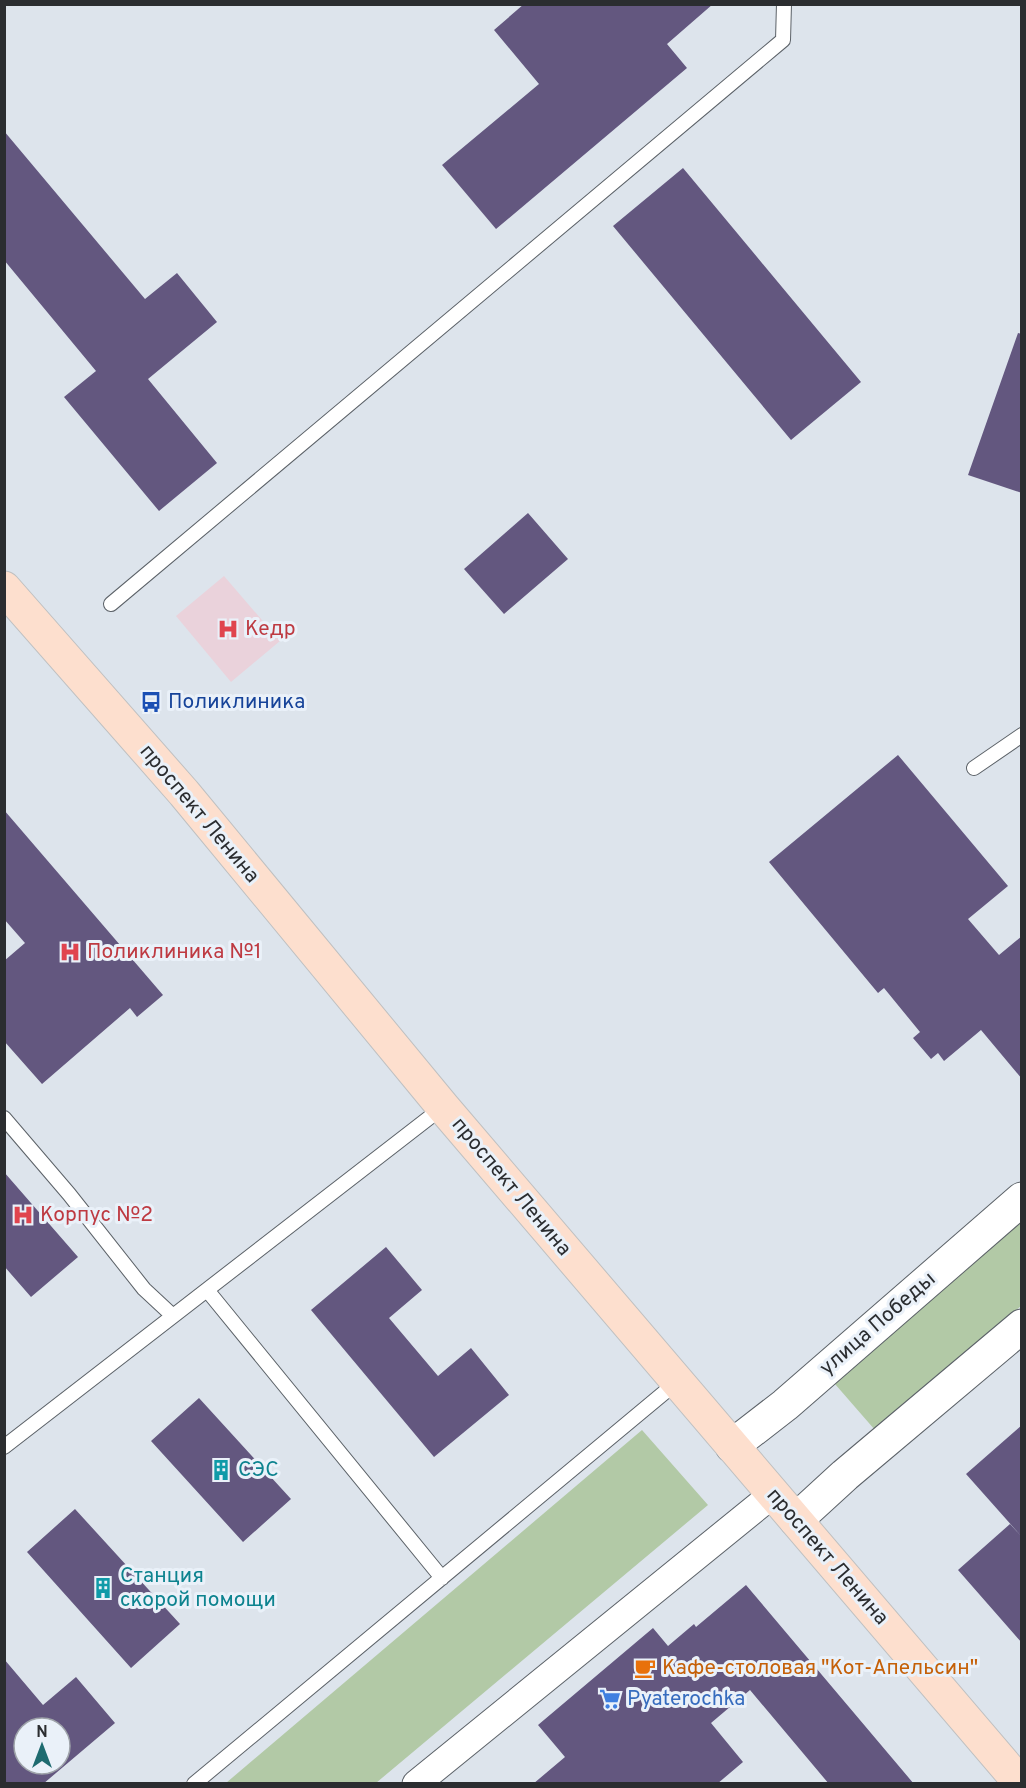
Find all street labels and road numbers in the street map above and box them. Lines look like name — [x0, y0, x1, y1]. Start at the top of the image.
street label: проспект Ленина — [133, 739, 265, 889]
street label: проспект Ленина — [445, 1112, 577, 1262]
street label: улица Победы — [814, 1266, 942, 1382]
street label: проспект Ленина — [760, 1483, 894, 1631]

